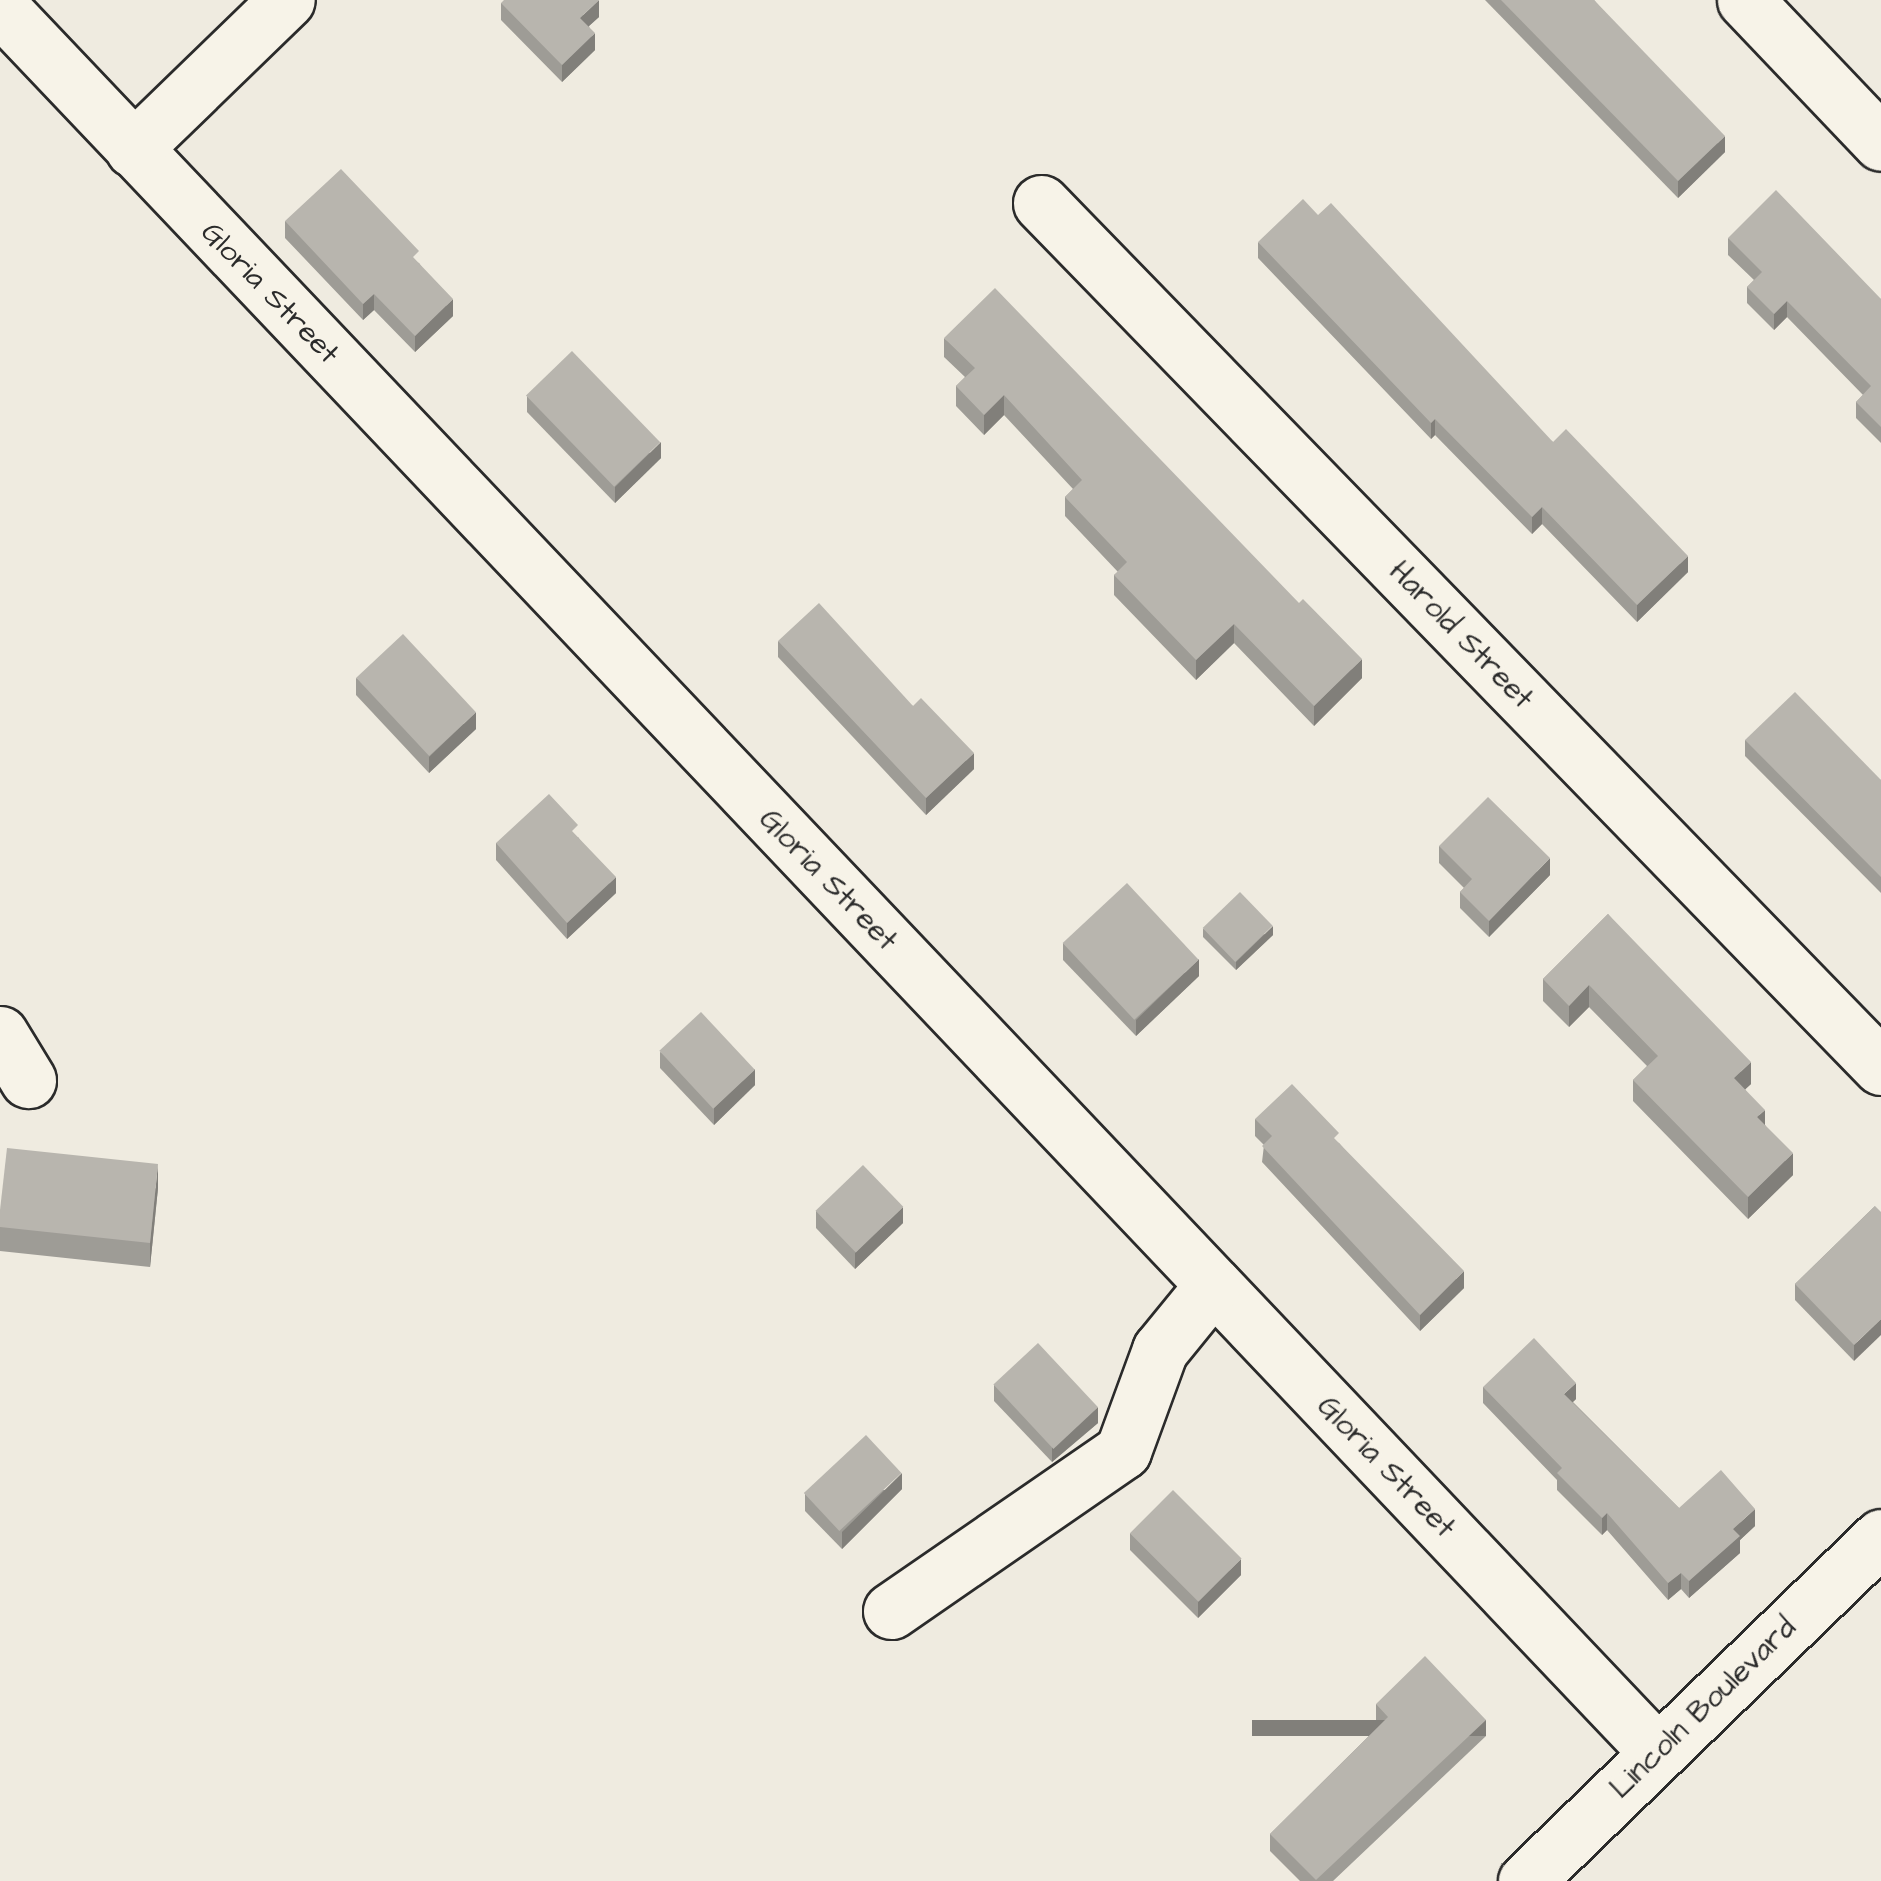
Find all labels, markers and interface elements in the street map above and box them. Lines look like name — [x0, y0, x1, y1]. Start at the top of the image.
street label: Gloria Street — [193, 215, 347, 371]
street label: Harold Street — [1382, 554, 1540, 716]
street label: Gloria Street — [751, 802, 905, 958]
street label: Gloria Street — [1309, 1389, 1463, 1545]
street label: Lincoln Boulevard — [1602, 1610, 1804, 1806]

